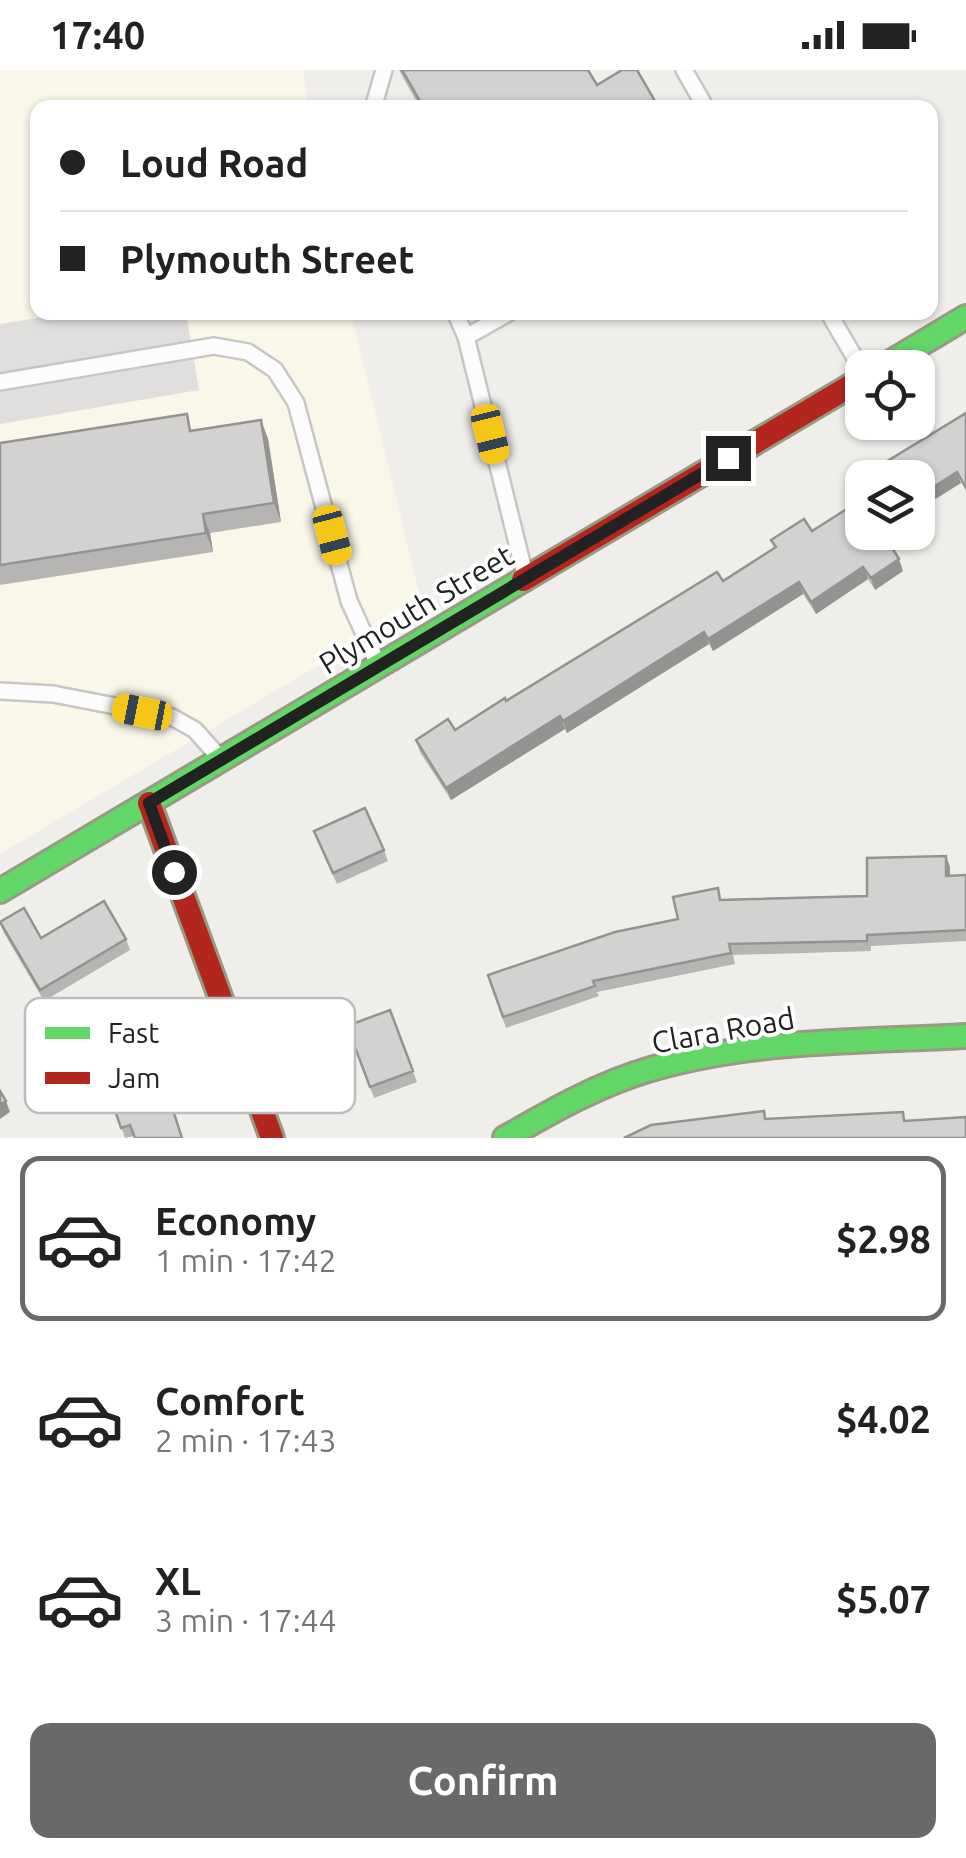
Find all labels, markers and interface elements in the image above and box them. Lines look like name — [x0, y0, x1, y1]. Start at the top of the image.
text: 17:40 — [50, 14, 145, 56]
text: Loud Road — [120, 142, 308, 184]
text: Plymouth Street — [120, 238, 414, 280]
map controls — [845, 350, 935, 550]
button: locate — [845, 350, 935, 440]
car — [468, 401, 512, 467]
route end — [706, 436, 751, 481]
button: layers — [845, 460, 935, 550]
car — [310, 502, 354, 568]
street label: Plymouth Street — [313, 538, 519, 680]
car — [110, 692, 174, 732]
route start — [152, 850, 197, 895]
legend — [25, 998, 355, 1113]
street label: Clara Road — [649, 1001, 797, 1059]
text: Fast — [108, 1017, 159, 1048]
text: Jam — [108, 1062, 160, 1093]
icon: car — [35, 1194, 125, 1284]
text: Economy — [155, 1200, 316, 1242]
text: $2.98 — [836, 1218, 931, 1260]
text: 1 min · 17:42 — [155, 1242, 337, 1278]
icon: car — [35, 1374, 125, 1464]
text: Comfort — [155, 1380, 305, 1422]
text: $4.02 — [836, 1398, 931, 1440]
text: 2 min · 17:43 — [155, 1422, 337, 1458]
icon: car — [35, 1554, 125, 1644]
text: XL — [155, 1560, 201, 1602]
text: $5.07 — [836, 1578, 931, 1620]
text: 3 min · 17:44 — [155, 1602, 337, 1638]
button: Confirm — [30, 1723, 936, 1838]

